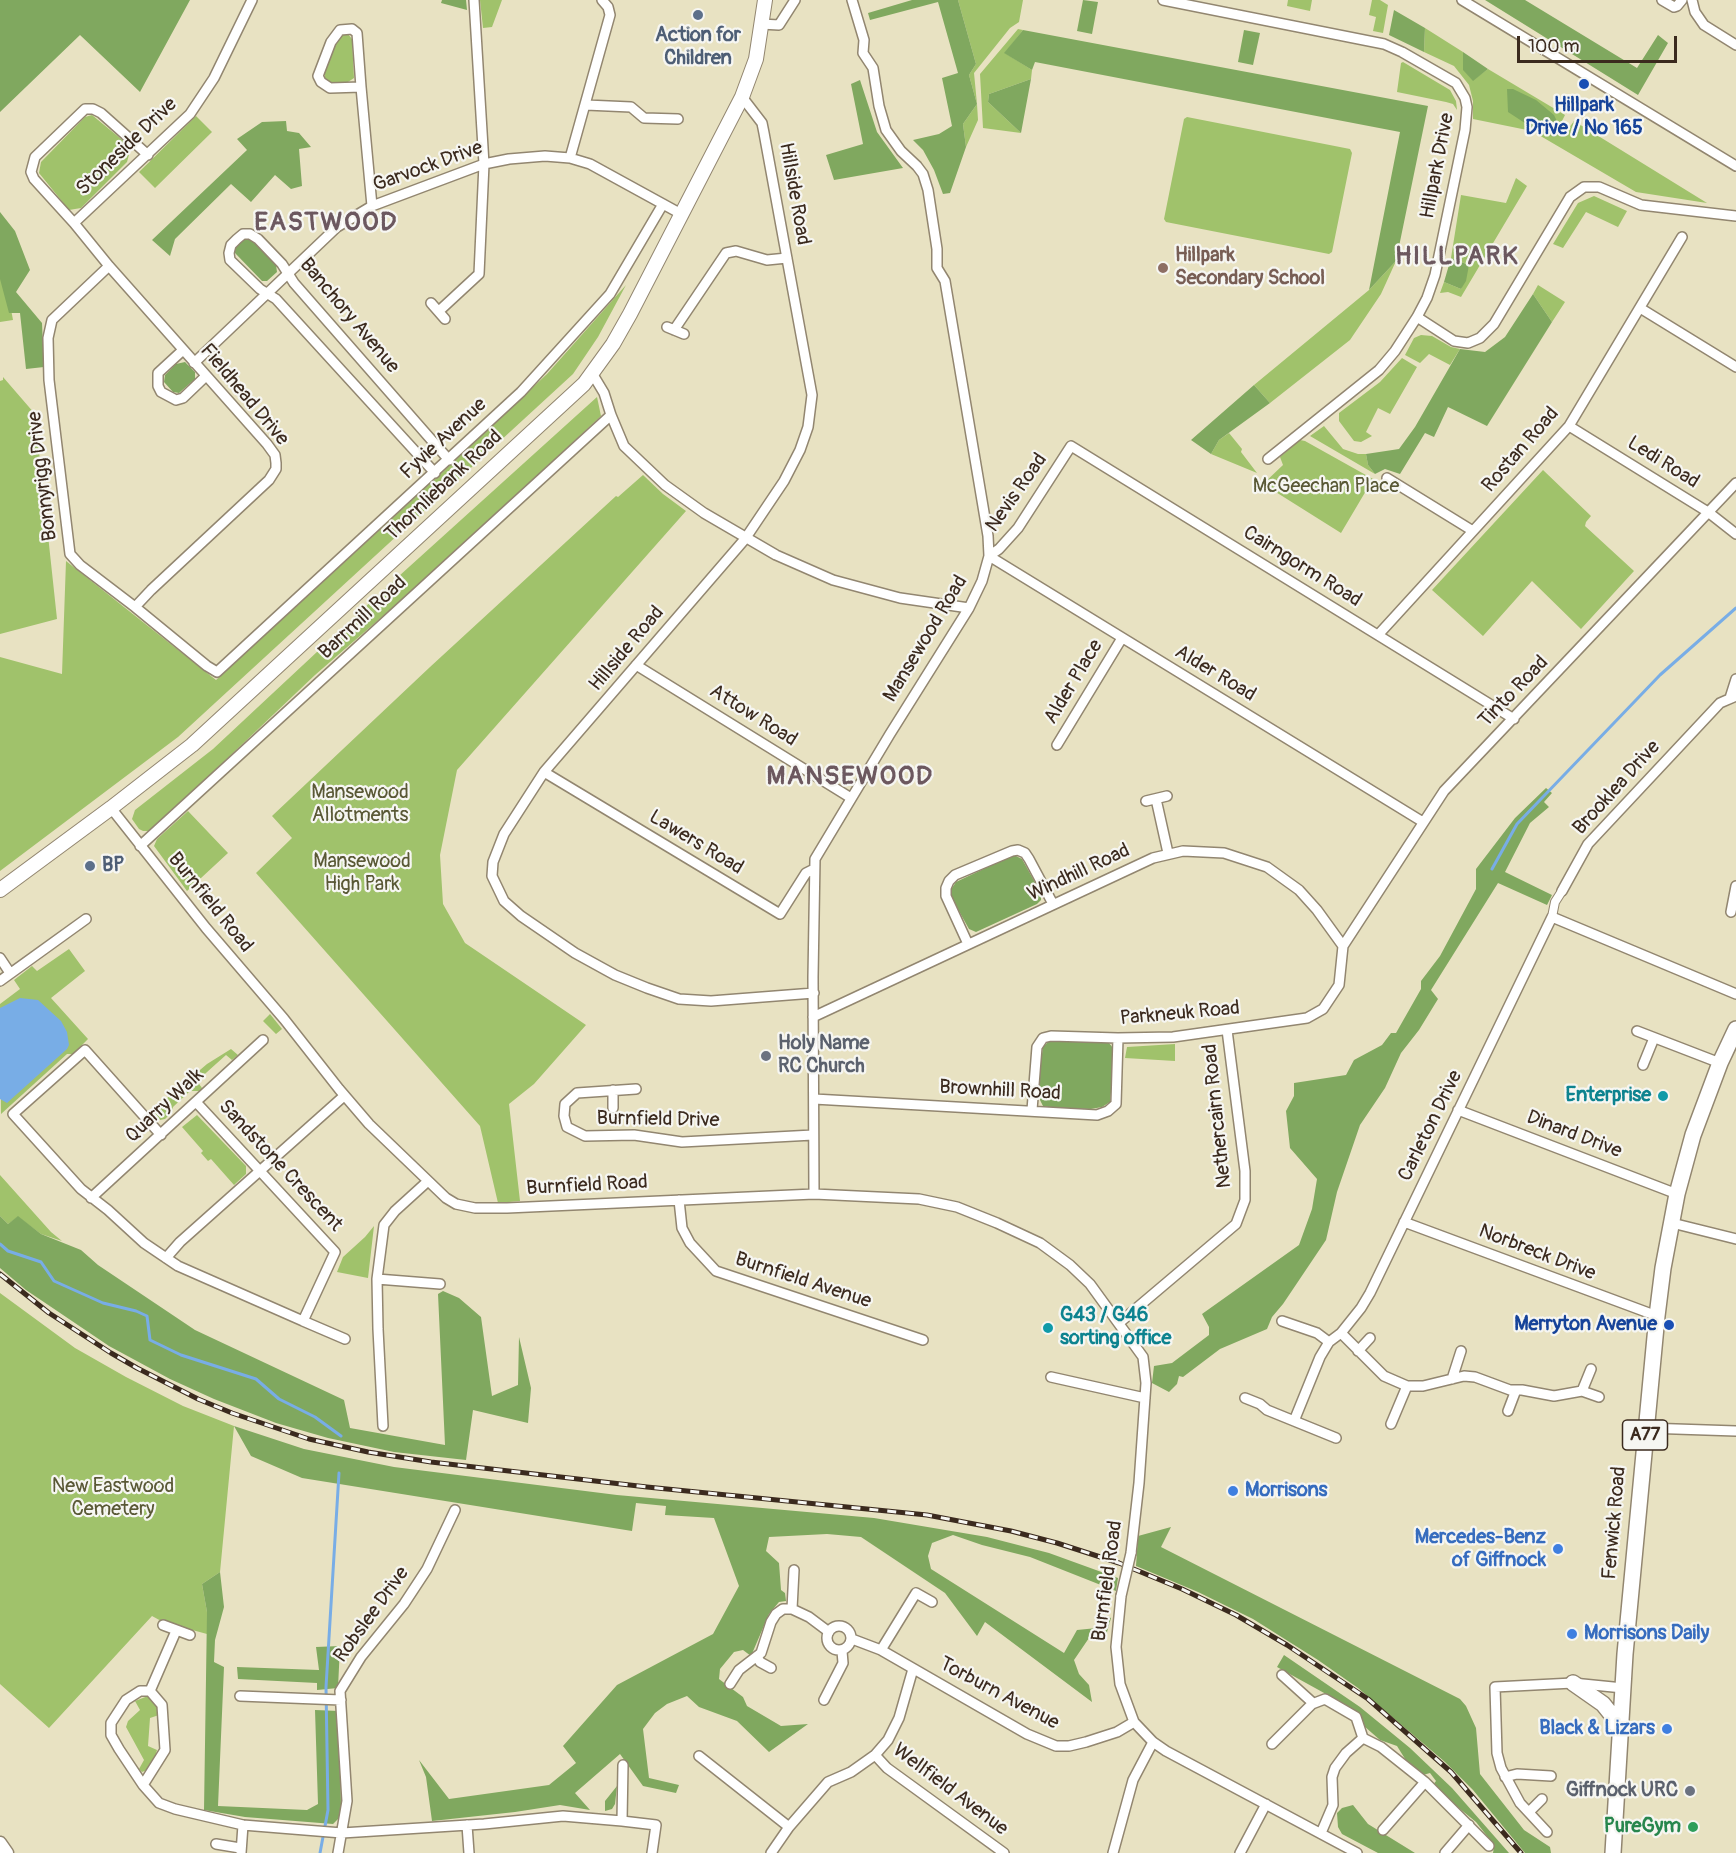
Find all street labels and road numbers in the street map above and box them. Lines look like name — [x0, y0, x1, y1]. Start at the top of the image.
street label: Stoneside Drive — [72, 93, 182, 201]
street label: Hillpark Drive — [1416, 111, 1460, 221]
street label: Garvock Drive — [370, 136, 486, 198]
street label: Hillside Road — [773, 141, 815, 247]
street label: Banchory Avenue — [294, 253, 404, 379]
street label: Fieldhead Drive — [195, 339, 293, 451]
street label: Fyvie Avenue — [396, 393, 492, 485]
street label: Rostan Road — [1477, 402, 1565, 498]
street label: Bonnyrigg Drive — [23, 410, 63, 542]
street label: Thornliebank Road — [380, 425, 508, 547]
street label: Ledi Road — [1623, 432, 1703, 494]
street label: Nevis Road — [981, 449, 1053, 537]
street label: Cairngorm Road — [1238, 521, 1366, 613]
street label: Barrmill Road — [314, 571, 412, 665]
street label: Mansewood Road — [879, 571, 973, 707]
street label: Hillside Road — [584, 602, 670, 696]
street label: Alder Place — [1039, 635, 1109, 729]
street label: Alder Road — [1170, 640, 1260, 708]
street label: Tinto Road — [1474, 651, 1554, 733]
street label: Attow Road — [705, 680, 801, 752]
street label: Brooklea Drive — [1568, 736, 1666, 840]
street label: Lawers Road — [644, 805, 748, 881]
street label: Windhill Road — [1024, 839, 1134, 907]
street label: Burnfield Road — [162, 848, 258, 958]
street label: Parkneuk Road — [1119, 997, 1241, 1031]
street label: Nethercairn Road — [1198, 1043, 1238, 1189]
street label: Quarry Walk — [121, 1064, 209, 1148]
street label: Carleton Drive — [1394, 1067, 1468, 1185]
street label: Brownhill Road — [939, 1076, 1061, 1106]
street label: Sandstone Crescent — [213, 1095, 347, 1237]
street label: Dinard Drive — [1523, 1106, 1625, 1164]
street label: Burnfield Drive — [596, 1107, 720, 1133]
street label: Burnfield Road — [526, 1171, 648, 1201]
street label: Norbreck Drive — [1475, 1220, 1599, 1286]
street label: Burnfield Avenue — [732, 1248, 874, 1314]
road number: A77 — [1622, 1420, 1668, 1450]
street label: Fenwick Road — [1598, 1465, 1632, 1581]
street label: Burnfield Road — [1088, 1519, 1128, 1643]
street label: Robslee Drive — [329, 1562, 415, 1668]
street label: Torburn Avenue — [935, 1652, 1063, 1736]
street label: Wellfield Avenue — [888, 1739, 1012, 1841]

